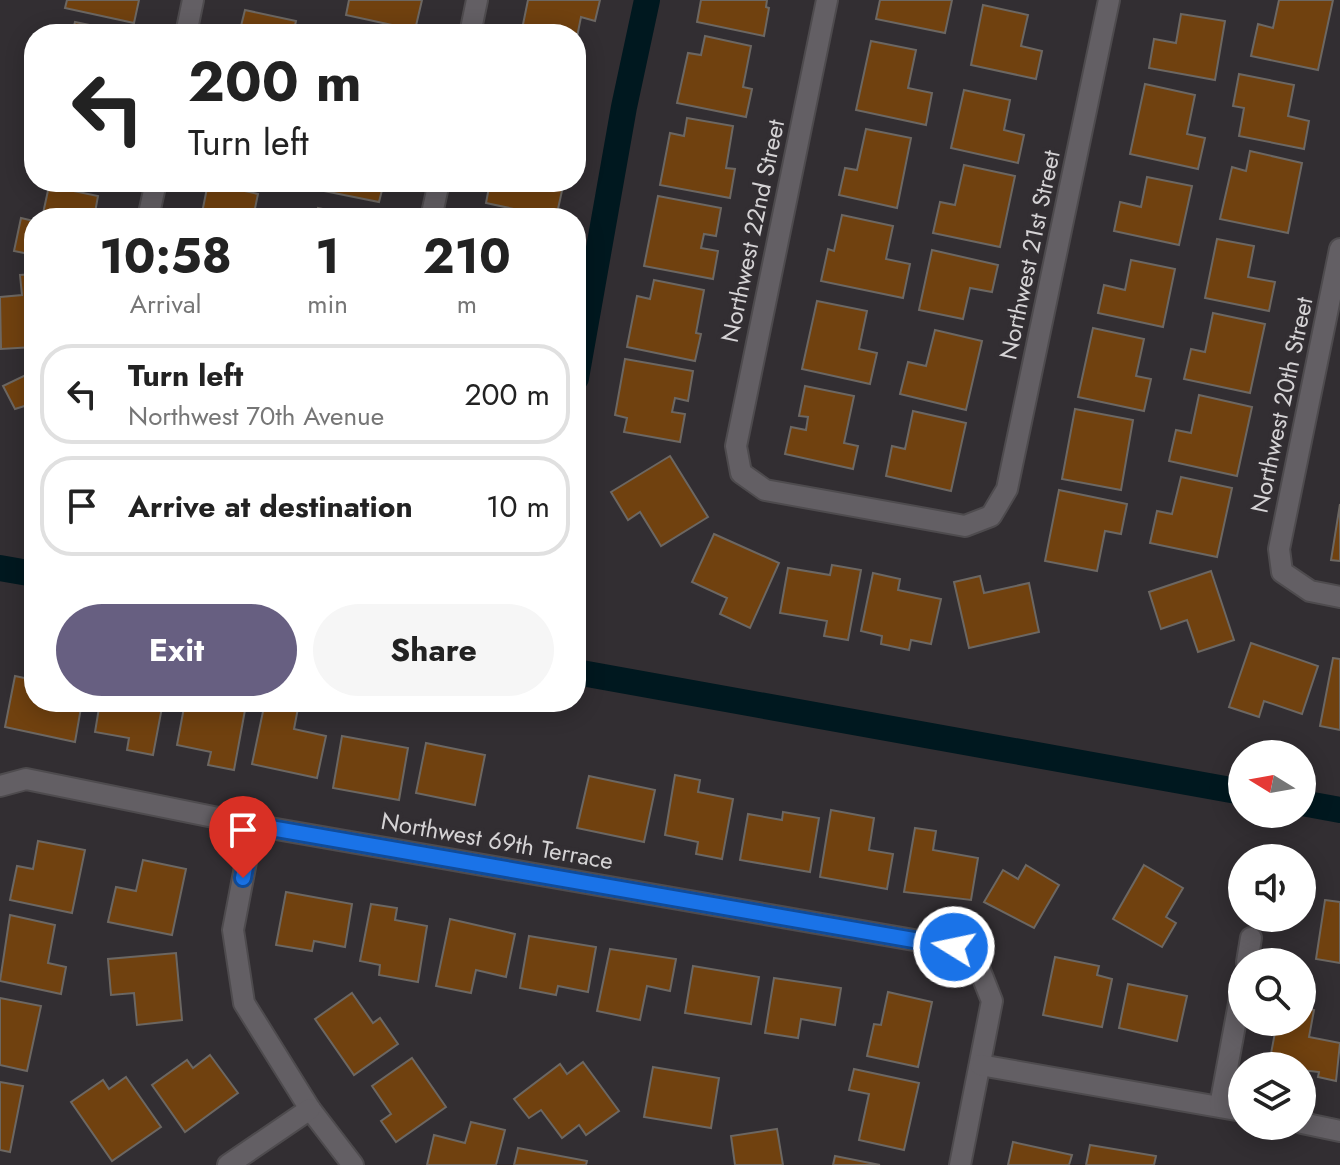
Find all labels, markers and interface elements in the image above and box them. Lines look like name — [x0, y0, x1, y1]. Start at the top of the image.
text: 200 m — [188, 41, 362, 122]
icon: left — [56, 56, 160, 160]
text: Turn left — [188, 116, 309, 168]
street label: Northwest 22nd Street — [712, 116, 793, 346]
street label: Northwest 21st Street — [990, 147, 1069, 363]
text: 10:58 — [99, 222, 232, 291]
text: 1 — [315, 222, 340, 291]
text: 210 — [423, 222, 511, 291]
text: Arrival — [130, 285, 201, 323]
text: min — [307, 285, 348, 323]
text: m — [457, 285, 477, 323]
street label: Northwest 20th Street — [1242, 293, 1322, 516]
text: Turn left — [128, 354, 243, 397]
icon: left — [60, 372, 104, 416]
text: 200 m — [465, 373, 550, 416]
text: Northwest 70th Avenue — [128, 397, 384, 435]
icon: arrive — [60, 484, 104, 528]
text: Arrive at destination — [128, 485, 413, 528]
text: 10 m — [486, 485, 550, 528]
button: Exit — [56, 604, 297, 696]
button: Share — [313, 604, 554, 696]
north arrow — [1228, 740, 1316, 828]
map controls — [1228, 740, 1316, 1140]
pin — [209, 796, 277, 878]
street label: Northwest 69th Terrace — [378, 803, 616, 878]
icon: arrive — [221, 808, 265, 852]
button: sound — [1228, 844, 1316, 932]
position arrow — [912, 905, 996, 989]
button: search — [1228, 948, 1316, 1036]
button: layers — [1228, 1052, 1316, 1140]

